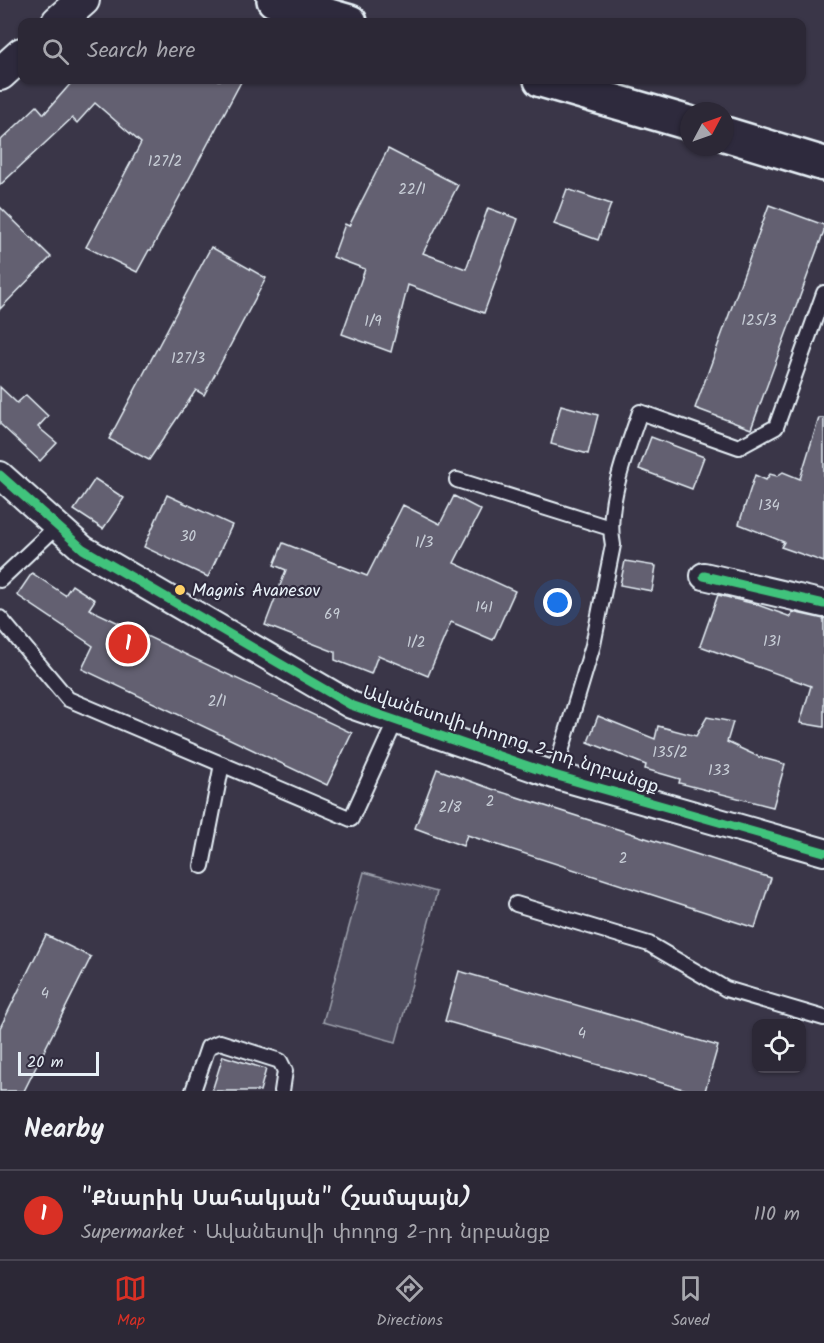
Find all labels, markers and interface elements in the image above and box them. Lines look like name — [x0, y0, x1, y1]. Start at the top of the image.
search box — [18, 18, 806, 84]
text: Search here — [87, 34, 195, 69]
icon: search — [39, 35, 72, 68]
north arrow — [680, 102, 734, 156]
house number: 127/2 — [148, 150, 182, 174]
house number: 22/1 — [398, 178, 426, 202]
house number: 125/3 — [741, 309, 777, 333]
house number: 1/9 — [364, 310, 382, 334]
house number: 127/3 — [171, 347, 206, 371]
house number: 134 — [758, 494, 780, 518]
house number: 30 — [180, 525, 197, 549]
house number: 1/3 — [415, 531, 434, 555]
place label: Magnis Avanesov — [192, 577, 320, 606]
marker: Magnis Avanesov — [173, 583, 187, 597]
your location — [543, 588, 572, 617]
house number: 141 — [475, 596, 493, 620]
house number: 69 — [324, 603, 341, 627]
pin: 1 — [108, 622, 148, 666]
house number: 131 — [763, 630, 781, 654]
house number: 1/2 — [407, 631, 425, 655]
street label: Ավանեսովի փողոց 2-րդ նրբանցք — [358, 679, 663, 802]
house number: 2/1 — [208, 690, 227, 714]
house number: 135/2 — [652, 741, 688, 765]
house number: 133 — [708, 759, 730, 783]
house number: 2 — [486, 790, 494, 814]
house number: 2/8 — [438, 796, 462, 820]
house number: 2 — [619, 847, 627, 871]
house number: 4 — [41, 982, 49, 1006]
map controls — [752, 1019, 806, 1073]
button: locate — [752, 1019, 806, 1073]
house number: 4 — [578, 1022, 586, 1046]
scale bar — [18, 1049, 99, 1076]
text: 20 m — [27, 1050, 63, 1075]
text: Nearby — [24, 1109, 104, 1151]
text: "Քնարիկ Սահակյան" (շամպայն) — [81, 1182, 471, 1217]
text: 1 — [40, 1199, 47, 1231]
text: 110 m — [754, 1199, 800, 1231]
text: Supermarket · Ավանեսովի փողոց 2-րդ նրբանցք — [81, 1217, 550, 1249]
tab: Map — [114, 1272, 147, 1333]
tab: Directions — [376, 1272, 443, 1333]
tab: Saved — [672, 1272, 710, 1333]

